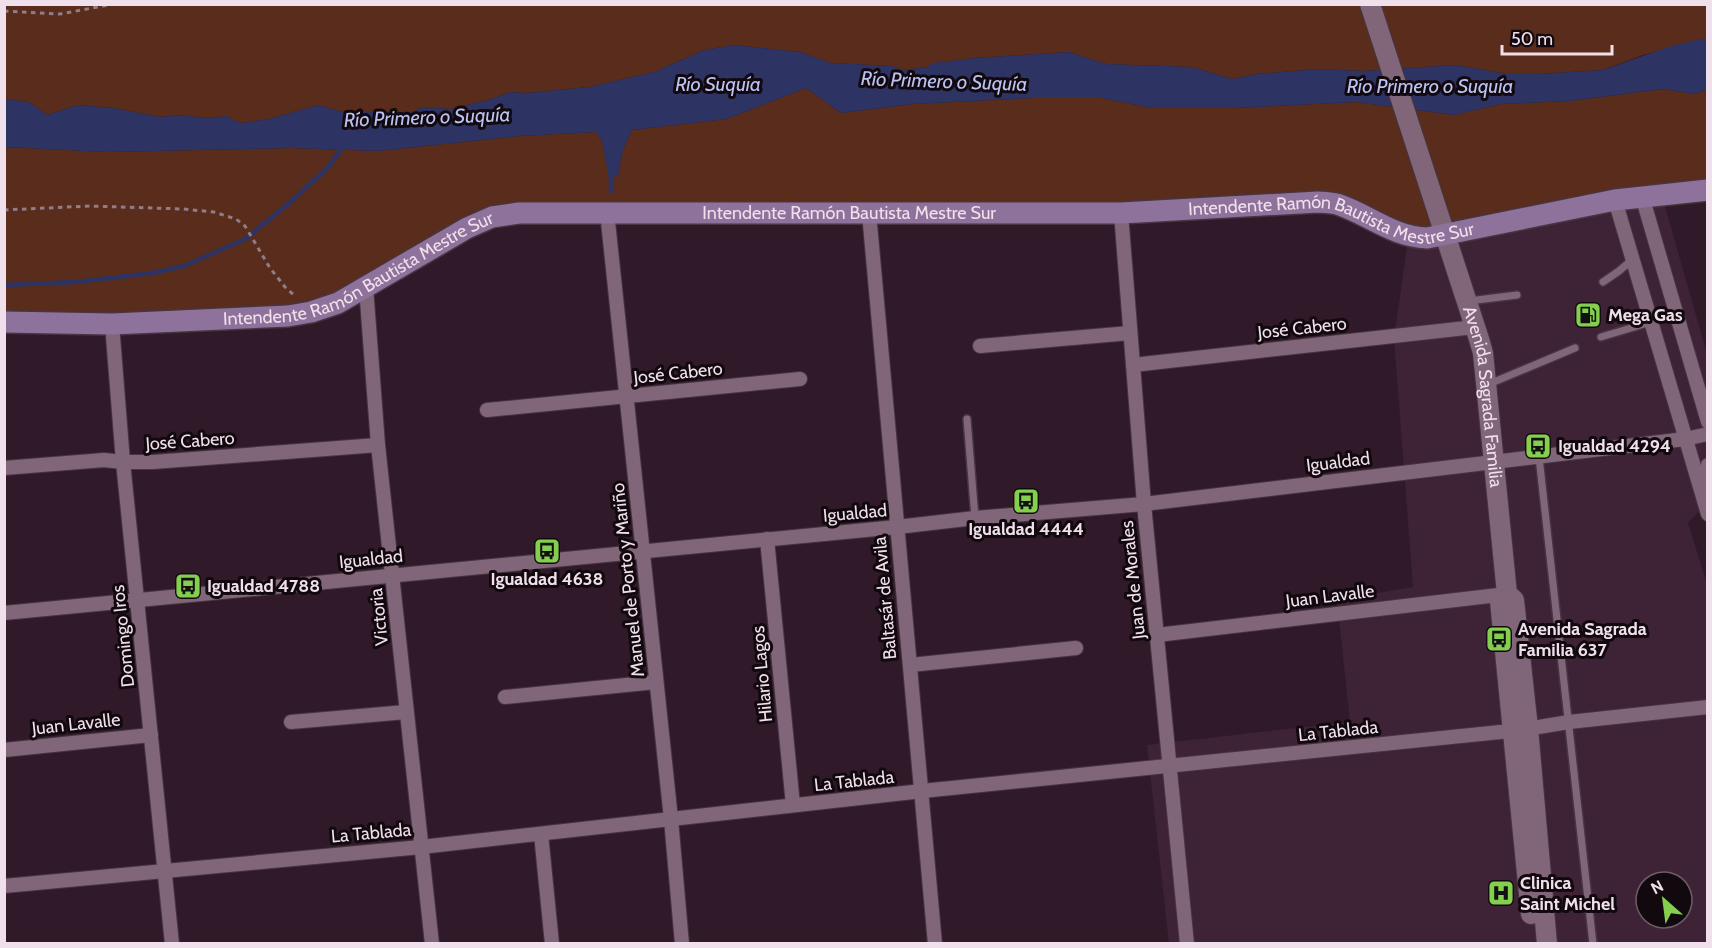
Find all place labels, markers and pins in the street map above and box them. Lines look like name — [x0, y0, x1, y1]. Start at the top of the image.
fuel station icon: Mega Gas — [1573, 300, 1603, 330]
place label: Mega Gas — [1608, 304, 1683, 326]
bus stop icon: Igualdad 4294 — [1523, 431, 1553, 461]
place label: Igualdad 4294 — [1558, 435, 1671, 457]
bus stop icon: Igualdad 4444 — [1011, 486, 1041, 516]
place label: Igualdad 4444 — [968, 518, 1084, 540]
bus stop icon: Igualdad 4638 — [532, 536, 562, 566]
place label: Igualdad 4638 — [491, 568, 603, 590]
bus stop icon: Igualdad 4788 — [173, 571, 203, 601]
place label: Igualdad 4788 — [207, 575, 320, 597]
place label: Avenida Sagrada Familia 637 — [1518, 618, 1647, 661]
bus stop icon: Avenida Sagrada Familia 637 — [1484, 624, 1514, 654]
place label: Clinica Saint Michel — [1520, 872, 1615, 915]
hospital icon: Clinica Saint Michel — [1486, 878, 1516, 908]

